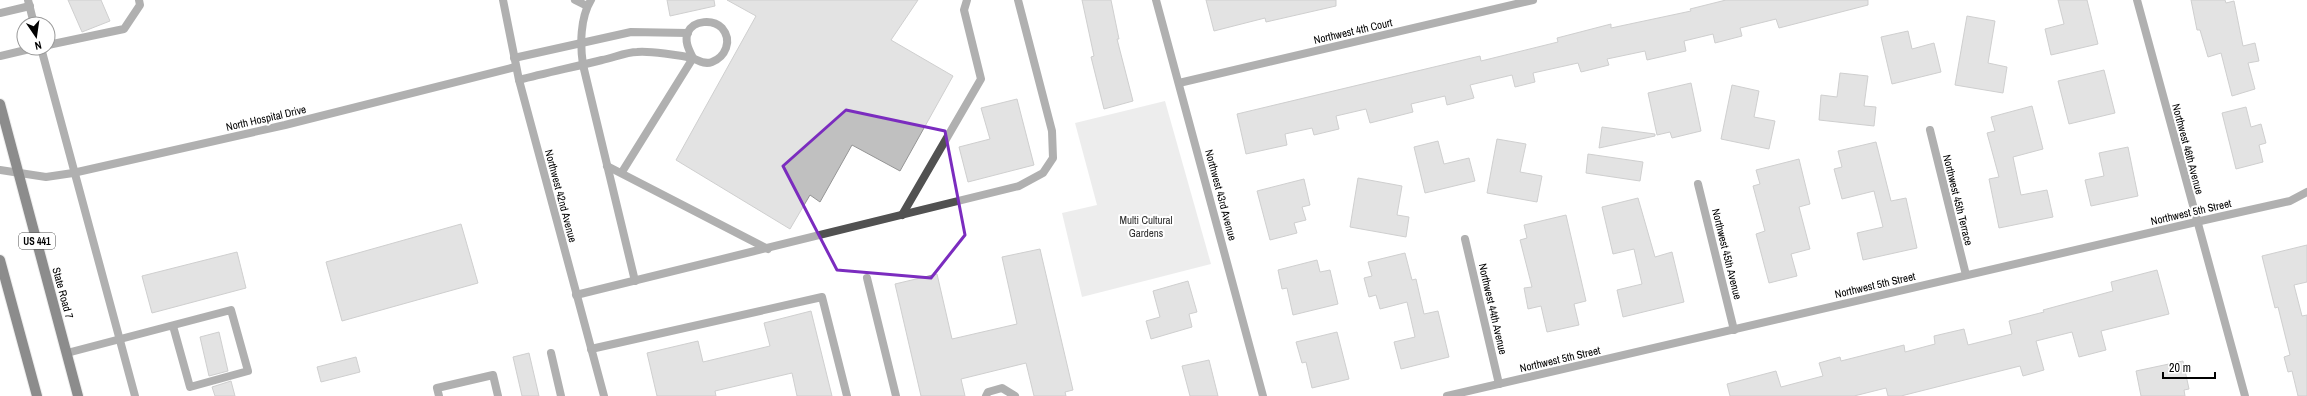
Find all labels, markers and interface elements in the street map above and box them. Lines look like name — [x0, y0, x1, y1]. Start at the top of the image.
street label: Northwest 4th Court — [1312, 15, 1394, 47]
north arrow — [16, 16, 56, 56]
text: N — [34, 38, 43, 53]
street label: North Hospital Drive — [225, 102, 307, 134]
street label: Northwest 46th Avenue — [2169, 102, 2207, 196]
street label: Northwest 42nd Avenue — [542, 148, 580, 244]
street label: Northwest 43rd Avenue — [1202, 148, 1240, 242]
street label: Northwest 45th Terrace — [1940, 153, 1976, 247]
street label: Northwest 5th Street — [2149, 196, 2233, 228]
street label: Northwest 45th Avenue — [1709, 207, 1745, 301]
park label: Multi Cultural Gardens — [1119, 213, 1173, 240]
road number: US 441 — [19, 233, 55, 249]
street label: Northwest 44th Avenue — [1476, 262, 1510, 356]
street label: State Road 7 — [49, 266, 77, 320]
street label: Northwest 5th Street — [1833, 269, 1917, 301]
street label: Northwest 5th Street — [1518, 343, 1602, 375]
scale bar — [2163, 354, 2215, 380]
text: 20 m — [2169, 360, 2191, 376]

